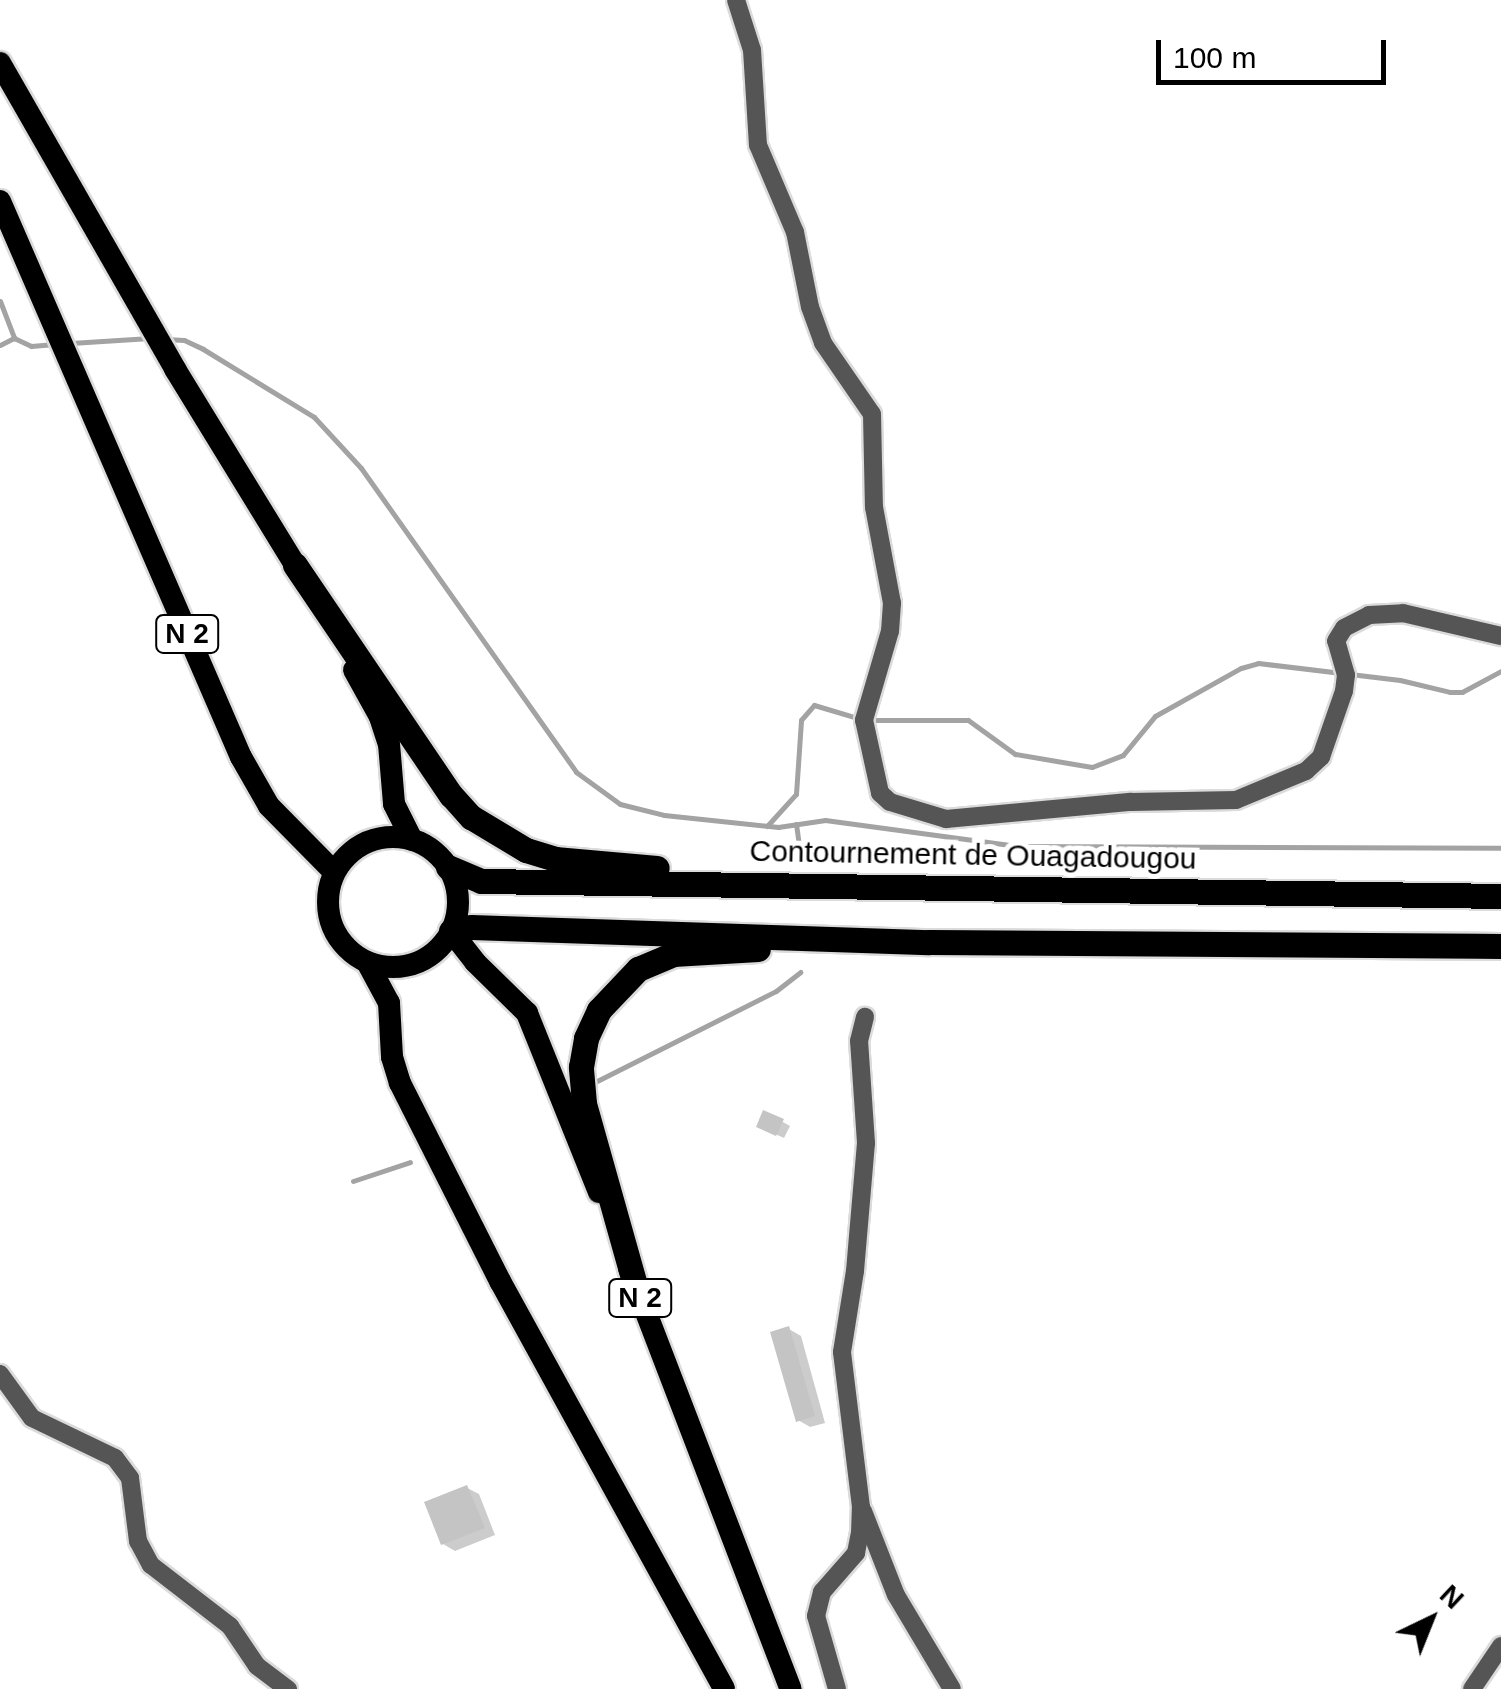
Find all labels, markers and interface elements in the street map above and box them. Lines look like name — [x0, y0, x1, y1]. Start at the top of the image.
scale bar — [1161, 20, 1391, 82]
text: 100 m — [1173, 41, 1256, 74]
road number: N 2 — [154, 611, 220, 657]
street label: Contournement de Ouagadougou — [749, 833, 1197, 877]
road number: N 2 — [608, 1275, 672, 1321]
north arrow — [1381, 1569, 1481, 1669]
text: N — [1434, 1578, 1470, 1615]

